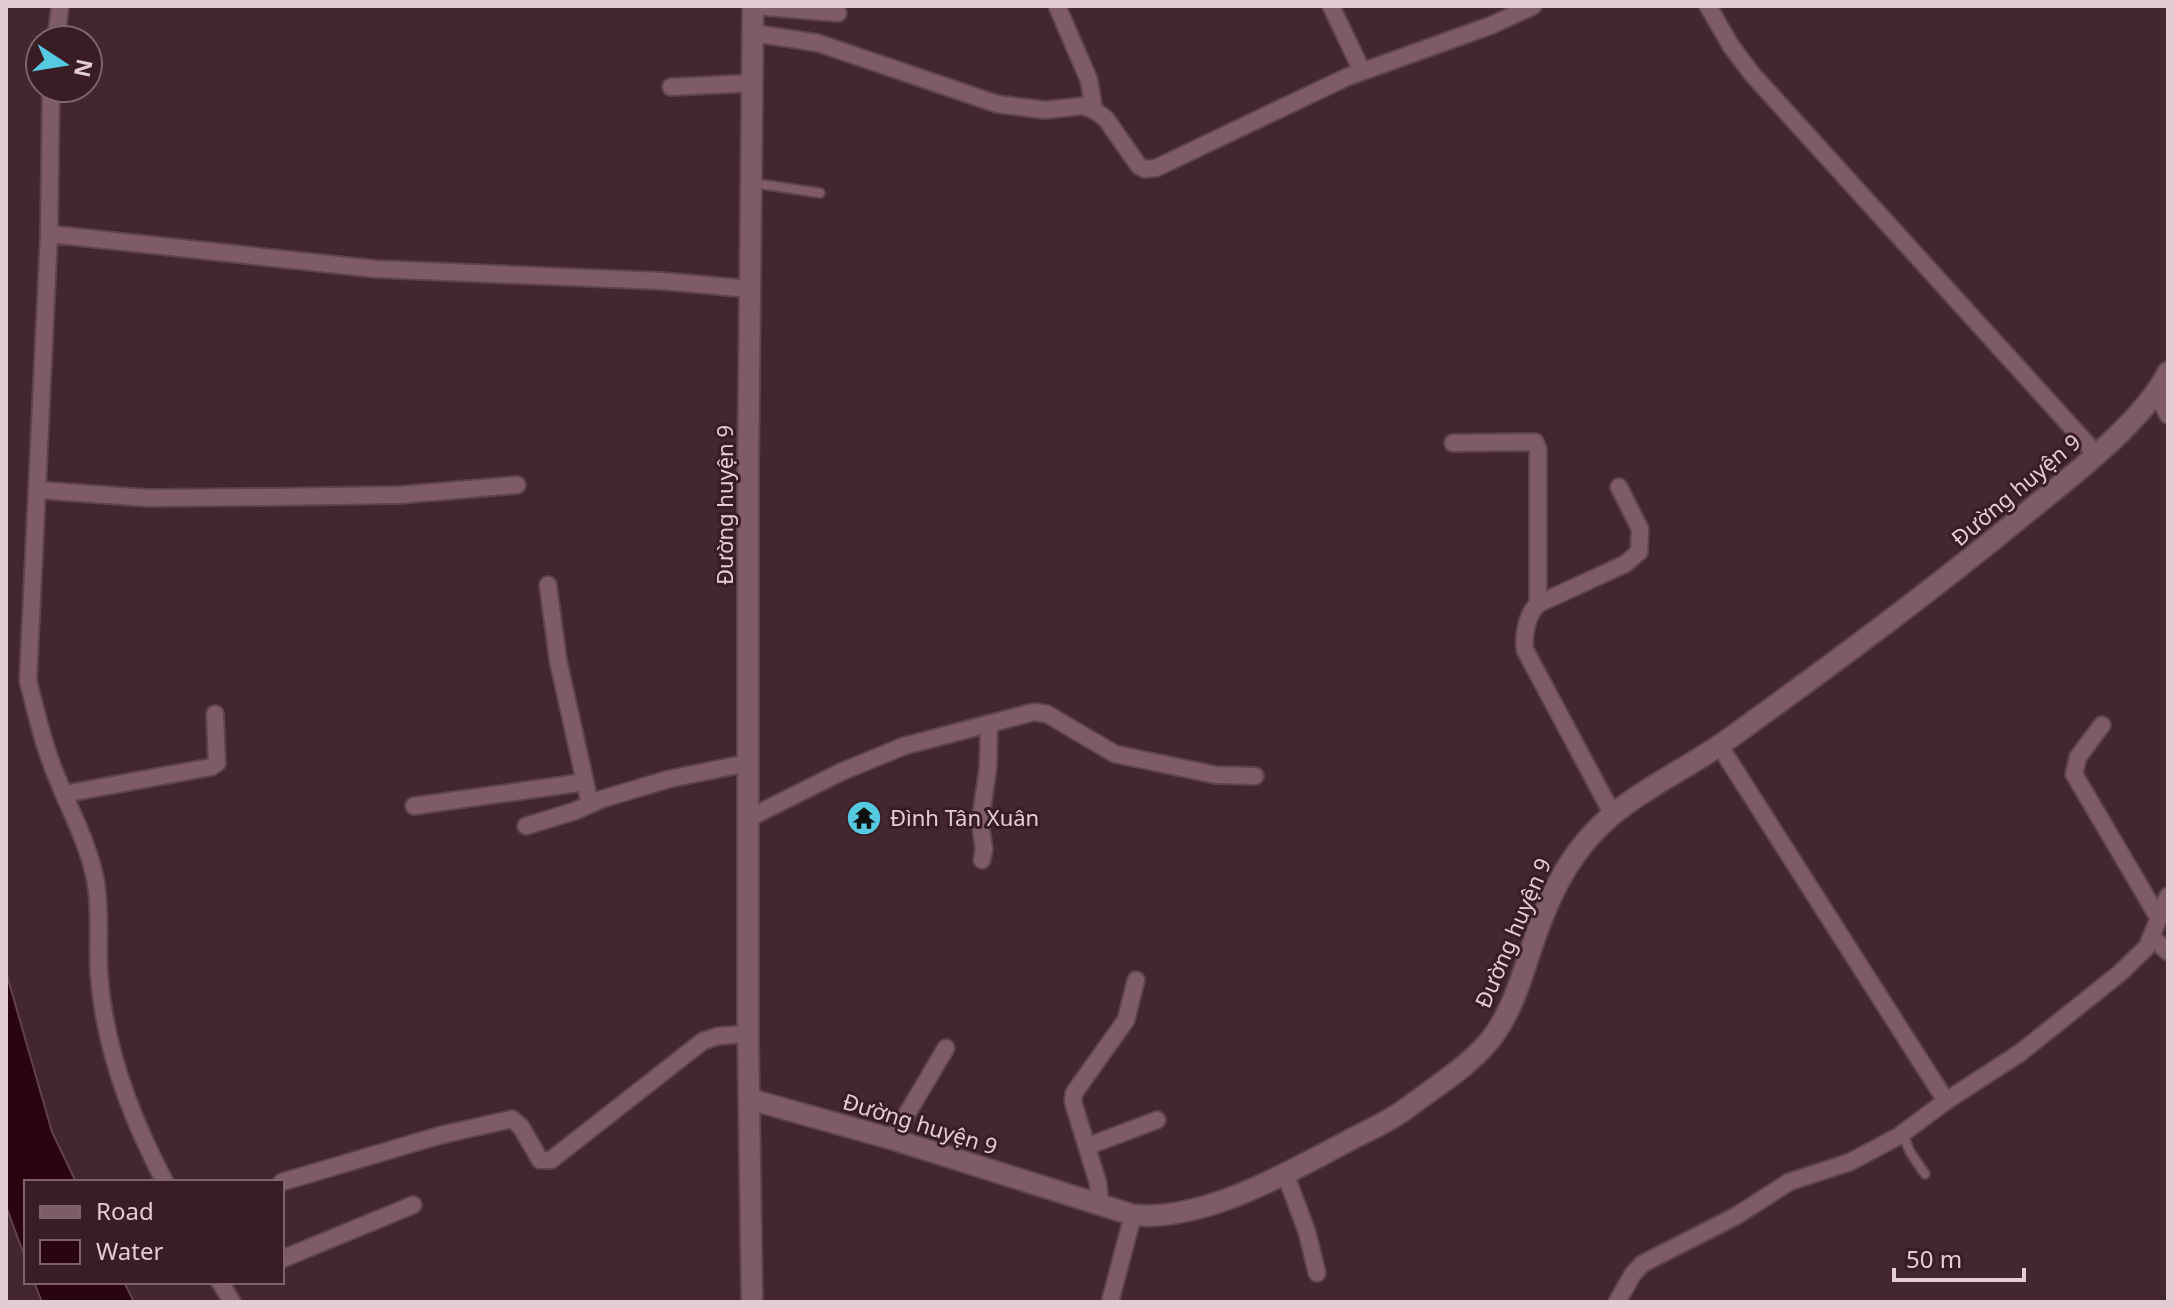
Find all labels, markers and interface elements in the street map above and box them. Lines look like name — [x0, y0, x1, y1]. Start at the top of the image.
north arrow — [24, 24, 104, 104]
text: N — [68, 56, 101, 80]
street label: Đường huyện 9 — [709, 425, 739, 585]
street label: Đường huyện 9 — [1944, 426, 2086, 552]
temple icon: Đình Tân Xuân — [845, 799, 883, 837]
place label: Đình Tân Xuân — [890, 802, 1039, 832]
street label: Đường huyện 9 — [1467, 853, 1557, 1012]
street label: Đường huyện 9 — [839, 1085, 1001, 1161]
legend — [24, 1180, 284, 1284]
text: Road — [96, 1194, 154, 1227]
scale bar — [1894, 1232, 2024, 1282]
text: Water — [96, 1234, 164, 1267]
text: 50 m — [1906, 1242, 1962, 1275]

